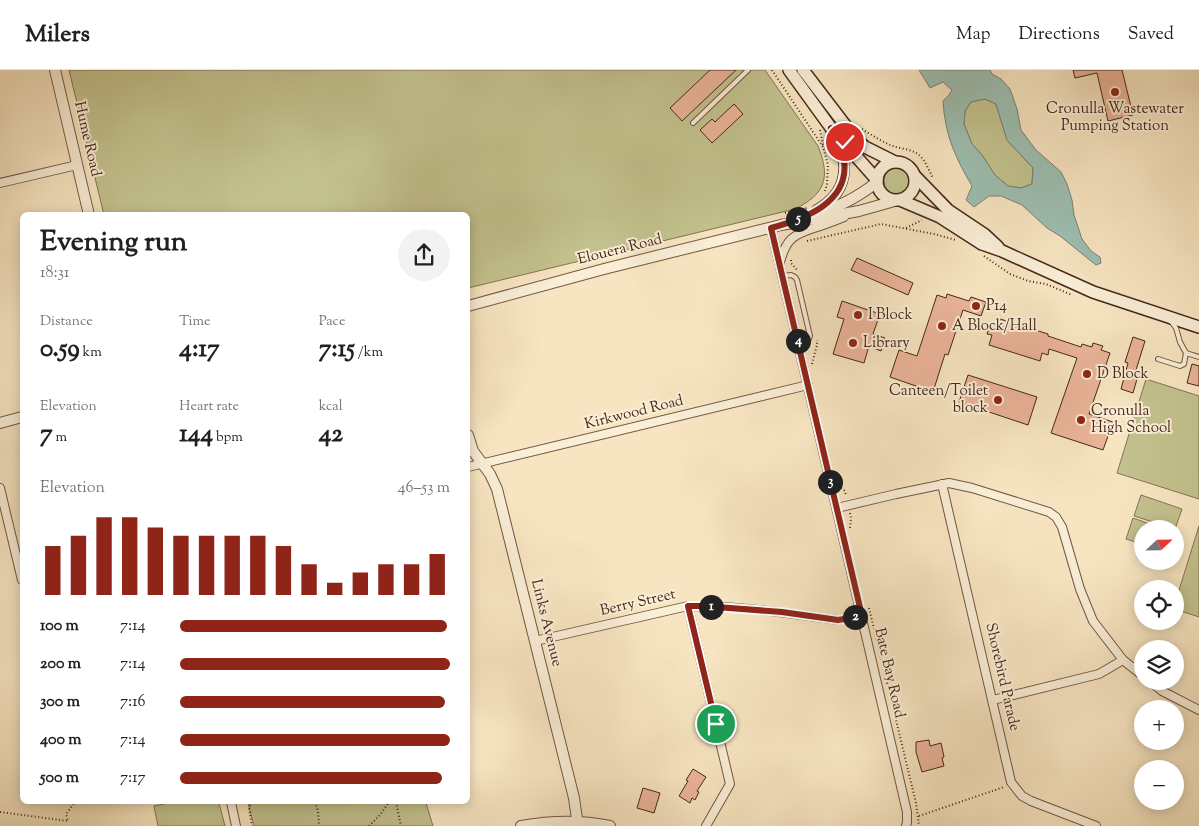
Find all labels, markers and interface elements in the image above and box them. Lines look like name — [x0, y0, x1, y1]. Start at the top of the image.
text: Milers — [25, 18, 90, 52]
text: Map — [956, 22, 991, 48]
text: Directions — [1019, 22, 1100, 48]
text: Saved — [1128, 22, 1174, 48]
marker: Cronulla Wastewater Pumping Station — [1109, 86, 1121, 98]
street label: Hume Road — [68, 99, 106, 179]
place label: Cronulla Wastewater Pumping Station — [1046, 99, 1184, 137]
pin — [824, 121, 866, 163]
icon: check — [831, 128, 859, 156]
pin: 5 — [786, 206, 810, 232]
text: 5 — [796, 209, 801, 229]
text: Evening run — [40, 223, 187, 263]
button: share — [398, 229, 450, 281]
street label: Elouera Road — [576, 229, 665, 271]
text: 18:31 — [40, 262, 70, 285]
place label: P14 — [986, 296, 1007, 317]
marker: P14 — [970, 300, 982, 312]
place label: I Block — [868, 305, 913, 326]
marker: I Block — [852, 309, 864, 321]
text: Distance — [40, 312, 93, 332]
text: Time — [179, 312, 210, 332]
text: Pace — [319, 312, 345, 332]
place label: A Block/Hall — [952, 316, 1037, 337]
marker: A Block/Hall — [936, 320, 948, 332]
pin: 4 — [786, 328, 810, 354]
text: 4 — [795, 331, 802, 351]
text: 0.59 — [40, 332, 80, 368]
text: 4:17 — [179, 332, 219, 368]
text: 7:15 — [319, 332, 355, 368]
place label: Library — [863, 333, 910, 354]
marker: Library — [847, 337, 859, 349]
text: km — [80, 343, 102, 363]
text: /km — [355, 343, 383, 363]
place label: D Block — [1097, 364, 1149, 385]
marker: D Block — [1081, 368, 1093, 380]
place label: Canteen/Toilet block — [889, 381, 988, 419]
street label: Kirkwood Road — [582, 390, 686, 435]
marker: Canteen/Toilet block — [992, 394, 1004, 406]
text: Elevation — [40, 397, 97, 417]
text: Heart rate — [179, 397, 239, 417]
text: kcal — [319, 397, 343, 417]
place label: Cronulla High School — [1091, 401, 1171, 439]
marker: Cronulla High School — [1075, 414, 1087, 426]
text: 7 — [40, 417, 53, 453]
text: 144 — [179, 417, 213, 453]
text: 42 — [319, 417, 343, 453]
text: m — [53, 428, 67, 448]
text: bpm — [213, 428, 243, 448]
pin: 3 — [818, 470, 842, 494]
text: 3 — [828, 472, 833, 492]
text: Elevation — [40, 477, 105, 500]
text: 46–53 m — [398, 477, 450, 500]
north arrow — [1134, 520, 1184, 570]
map controls — [1134, 520, 1184, 810]
street label: Links Avenue — [525, 577, 567, 669]
button: locate — [1134, 580, 1184, 630]
street label: Berry Street — [598, 584, 678, 622]
pin: 1 — [698, 594, 724, 620]
text: 1 — [709, 597, 714, 617]
pin: 2 — [842, 604, 868, 630]
text: 2 — [852, 607, 859, 627]
text: 100 m — [40, 615, 79, 638]
text: 7:14 — [120, 615, 146, 638]
street label: Shorebird Parade — [979, 621, 1025, 733]
street label: Bate Bay Road — [868, 626, 910, 721]
button: layers — [1134, 640, 1184, 690]
text: 200 m — [40, 653, 81, 676]
text: 7:14 — [120, 653, 146, 676]
text: 300 m — [40, 691, 80, 714]
text: 7:16 — [120, 691, 146, 714]
button: + — [1134, 700, 1184, 750]
pin — [695, 703, 737, 745]
icon: arrive — [702, 710, 730, 738]
text: 400 m — [40, 729, 82, 752]
text: 7:14 — [120, 729, 146, 752]
button: − — [1134, 760, 1184, 810]
text: 500 m — [40, 767, 79, 790]
text: 7:17 — [120, 767, 146, 790]

